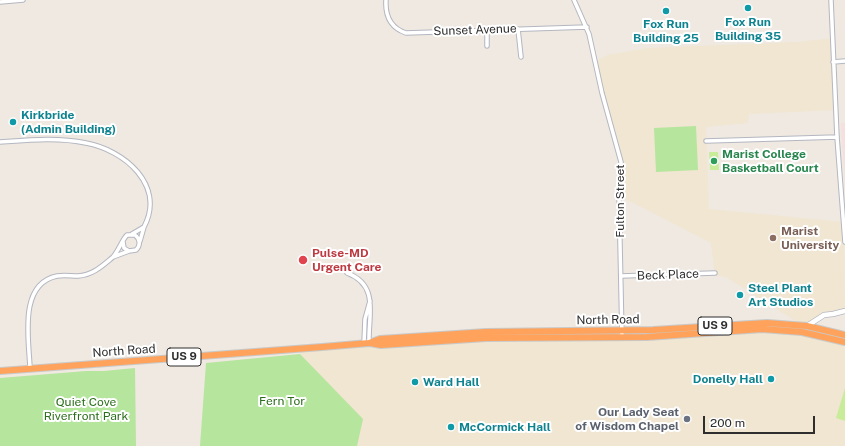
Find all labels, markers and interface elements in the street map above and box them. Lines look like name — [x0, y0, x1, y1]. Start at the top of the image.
marker: Fox Run Building 35 — [743, 3, 753, 13]
marker: Fox Run Building 25 — [661, 6, 671, 16]
place label: Fox Run Building 35 — [715, 15, 781, 43]
place label: Fox Run Building 25 — [633, 17, 699, 45]
street label: Sunset Avenue — [433, 21, 517, 39]
place label: Kirkbride (Admin Building) — [21, 108, 116, 136]
marker: Kirkbride (Admin Building) — [8, 117, 18, 127]
place label: Marist College Basketball Court — [722, 147, 819, 175]
marker: Marist College Basketball Court — [709, 156, 719, 166]
street label: Fulton Street — [613, 164, 627, 238]
place label: Marist University — [781, 224, 839, 252]
marker: Marist University — [768, 233, 778, 243]
place label: Pulse-MD Urgent Care — [312, 246, 382, 274]
marker: Pulse-MD Urgent Care — [297, 254, 309, 266]
street label: Beck Place — [637, 267, 699, 283]
place label: Steel Plant Art Studios — [748, 281, 813, 309]
marker: Steel Plant Art Studios — [735, 290, 745, 300]
street label: North Road — [576, 312, 640, 328]
road number: US 9 — [698, 317, 732, 335]
street label: North Road — [92, 342, 156, 360]
road number: US 9 — [167, 348, 201, 366]
place label: Donelly Hall — [693, 372, 763, 386]
marker: Donelly Hall — [766, 374, 776, 384]
place label: Ward Hall — [423, 375, 479, 389]
marker: Ward Hall — [410, 377, 420, 387]
park label: Fern Tor — [259, 394, 305, 408]
park label: Quiet Cove Riverfront Park — [44, 395, 128, 423]
place label: Our Lady Seat of Wisdom Chapel — [575, 405, 679, 433]
scale bar — [705, 408, 817, 434]
marker: Our Lady Seat of Wisdom Chapel — [682, 414, 692, 424]
text: 200 m — [710, 416, 745, 430]
place label: McCormick Hall — [459, 420, 551, 434]
marker: McCormick Hall — [446, 422, 456, 432]

